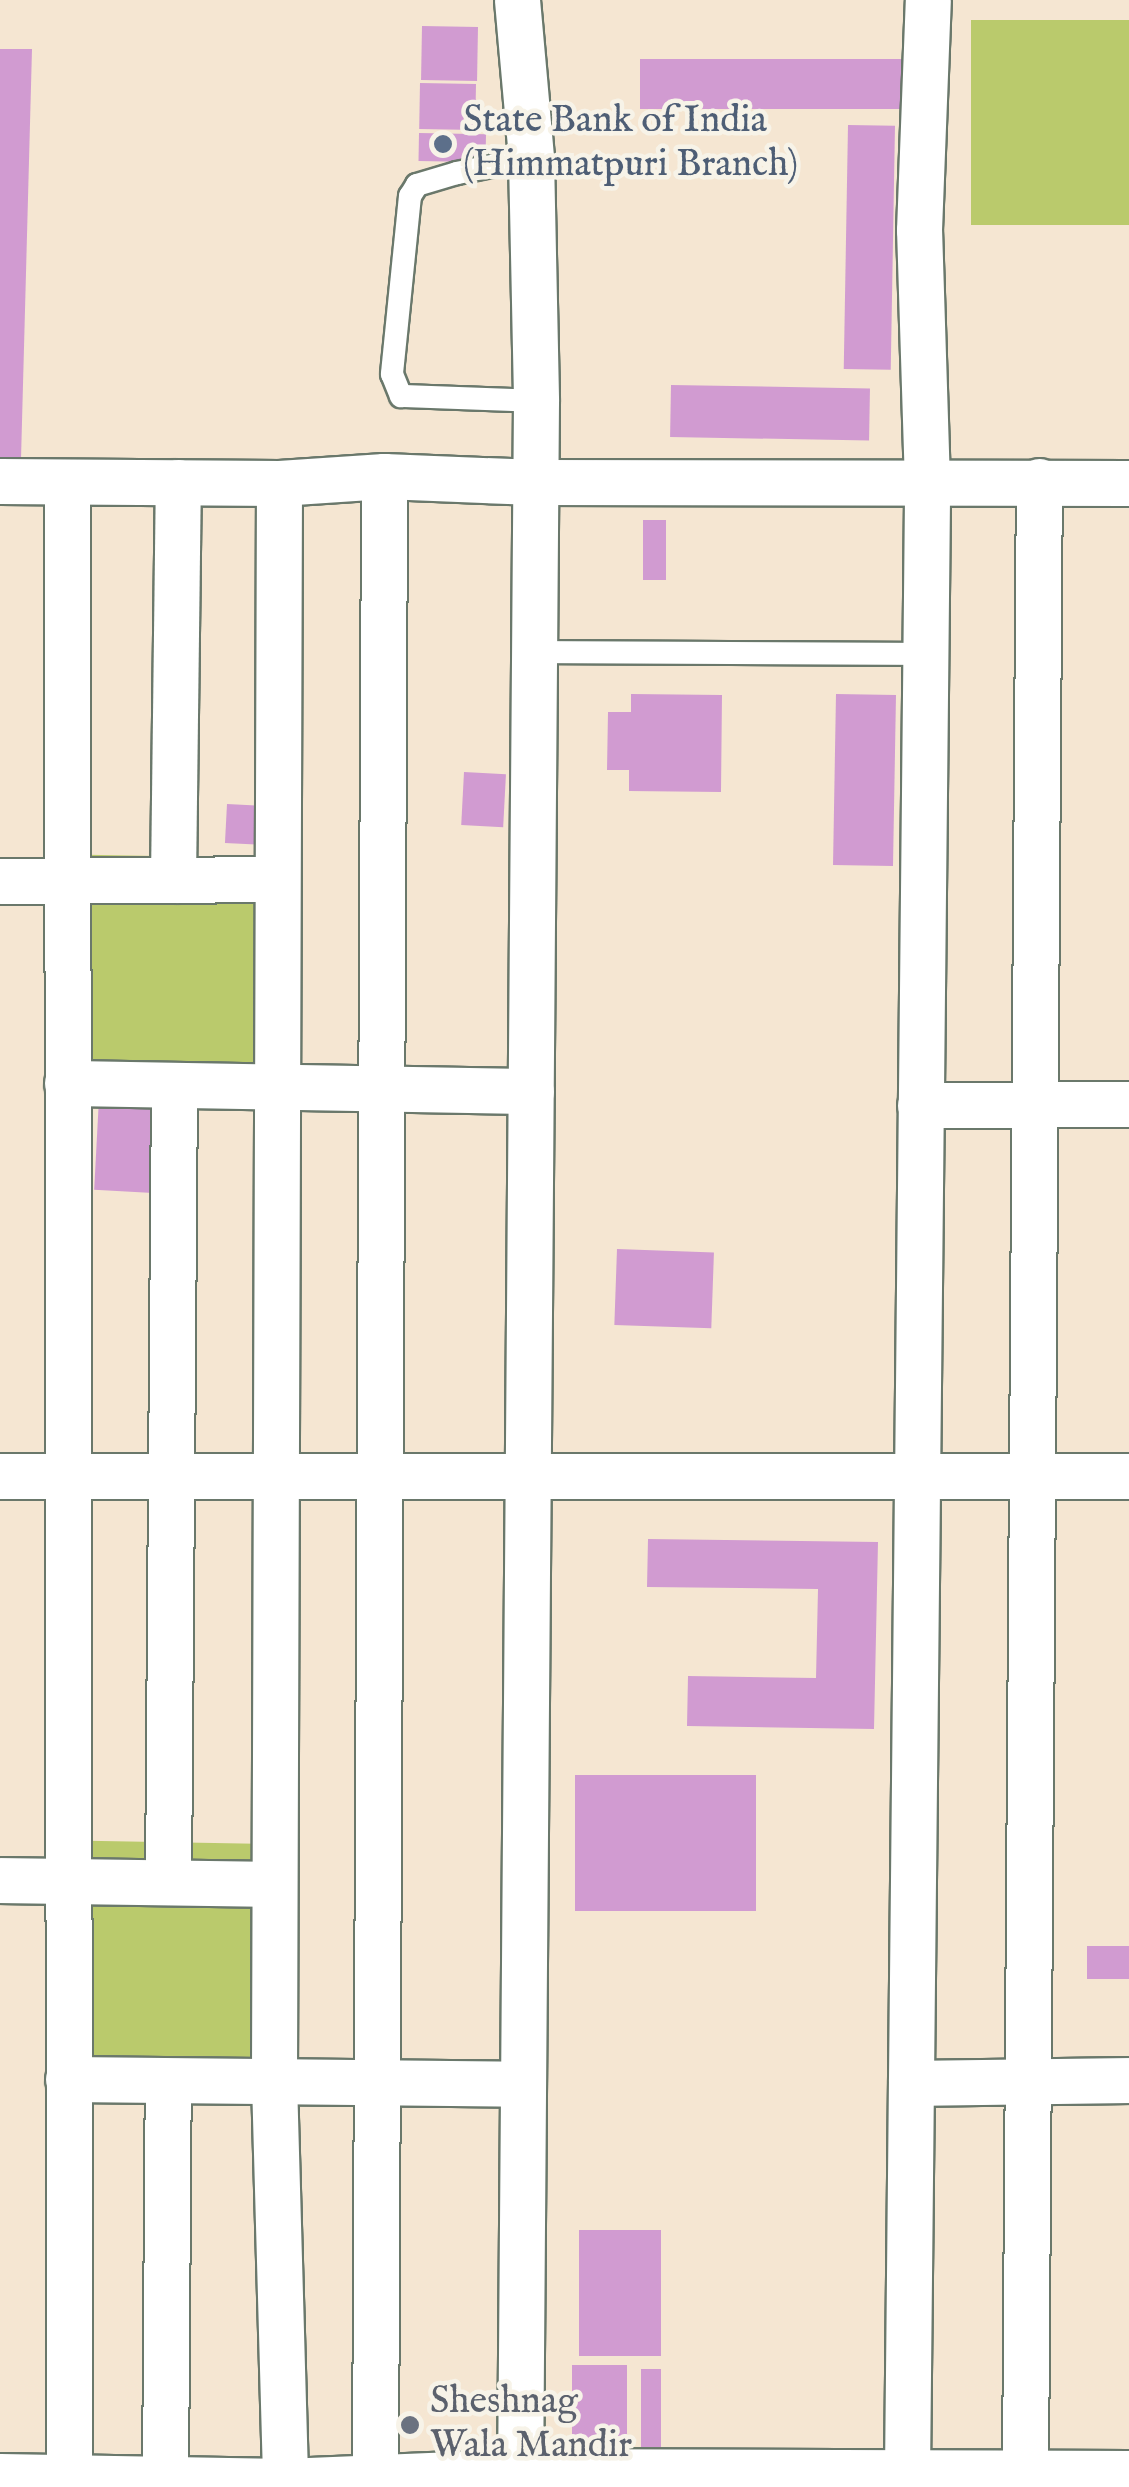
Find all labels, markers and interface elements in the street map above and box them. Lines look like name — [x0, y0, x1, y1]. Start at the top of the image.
place label: State Bank of India (Himmatpuri Branch) — [463, 99, 798, 188]
marker: State Bank of India (Himmatpuri Branch) — [432, 133, 454, 155]
place label: Sheshnag Wala Mandir — [430, 2380, 632, 2470]
marker: Sheshnag Wala Mandir — [399, 2414, 421, 2436]

